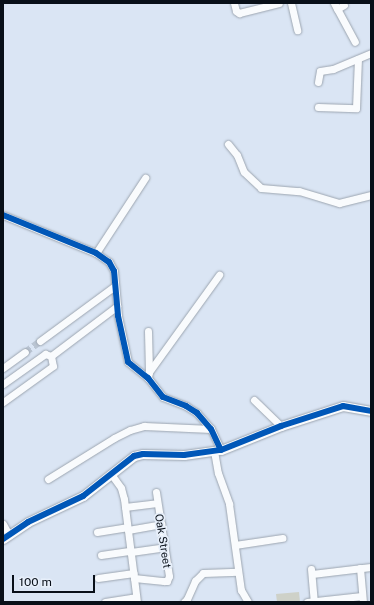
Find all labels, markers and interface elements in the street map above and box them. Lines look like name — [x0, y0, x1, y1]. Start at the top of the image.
street label: Oak Street — [152, 513, 174, 569]
scale bar — [14, 567, 97, 593]
text: 100 m — [19, 575, 52, 589]

